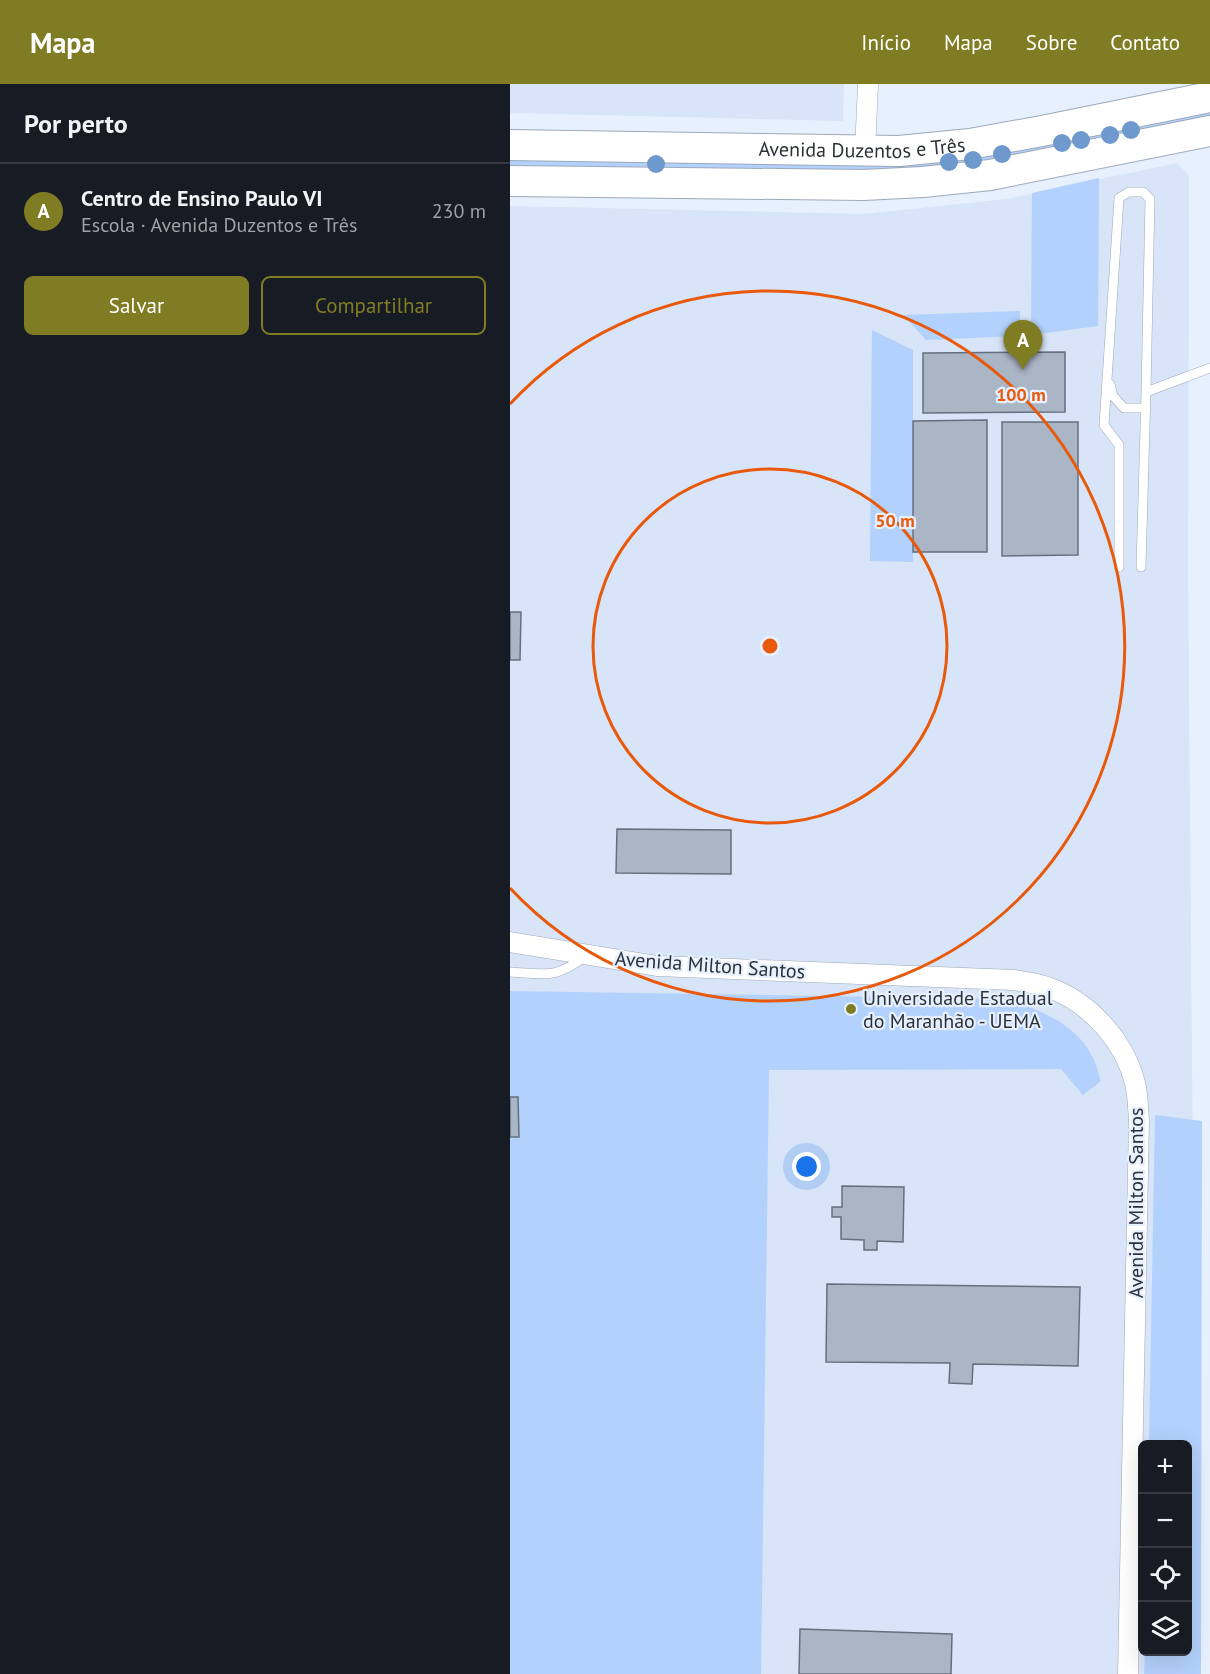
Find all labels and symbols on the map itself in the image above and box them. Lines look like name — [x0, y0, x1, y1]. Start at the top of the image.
street label: Avenida Duzentos e Três — [758, 132, 966, 164]
pin: A — [1004, 320, 1042, 370]
text: 100 m — [996, 383, 1046, 406]
text: 50 m — [875, 509, 915, 532]
centre of rings — [760, 636, 780, 656]
street label: Avenida Milton Santos — [614, 945, 806, 985]
place label: Universidade Estadual do Maranhão - UEMA — [863, 985, 1053, 1034]
marker: Universidade Estadual do Maranhão - UEMA — [844, 1002, 858, 1016]
street label: Avenida Milton Santos — [1123, 1108, 1149, 1298]
your location — [792, 1152, 821, 1181]

